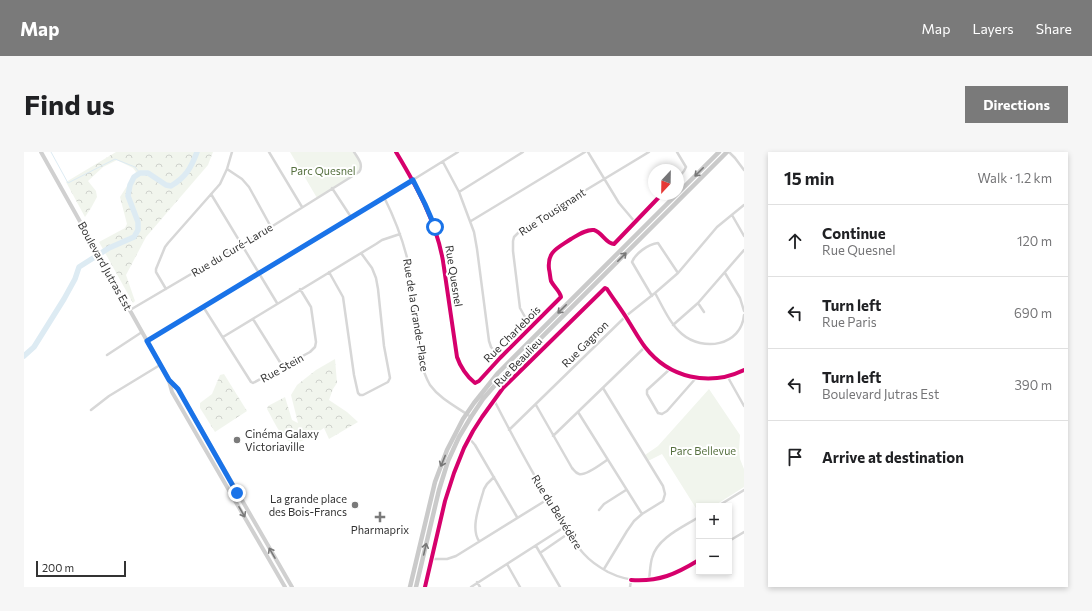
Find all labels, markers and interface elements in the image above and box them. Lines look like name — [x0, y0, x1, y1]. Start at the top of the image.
text: Map — [20, 17, 59, 40]
text: Map — [922, 20, 950, 37]
text: Layers — [972, 20, 1014, 37]
text: Share — [1036, 20, 1072, 37]
button: Directions — [965, 86, 1068, 123]
text: Find us — [24, 87, 115, 121]
park label: Parc Quesnel — [290, 164, 356, 177]
north arrow — [648, 164, 684, 200]
one-way arrow — [694, 167, 704, 177]
text: 15 min — [784, 168, 834, 189]
text: Walk · 1.2 km — [978, 170, 1052, 186]
street label: Rue Tousignant — [516, 185, 588, 238]
route start — [426, 218, 444, 236]
street label: Boulevard Jutras Est — [75, 219, 135, 313]
street label: Rue du Curé-Larue — [189, 220, 275, 279]
text: Continue — [822, 224, 886, 242]
icon: ahead — [784, 230, 806, 252]
text: 120 m — [1017, 233, 1052, 249]
text: Rue Quesnel — [822, 242, 896, 258]
street label: Rue Quesnel — [443, 244, 466, 308]
one-way arrow — [617, 252, 627, 262]
street label: Rue de la Grande-Place — [401, 258, 432, 373]
text: Turn left — [822, 296, 881, 314]
icon: left — [784, 302, 806, 324]
street label: Rue Charlebois — [481, 303, 543, 365]
one-way arrow — [557, 304, 567, 314]
text: 690 m — [1014, 305, 1052, 321]
text: Rue Paris — [822, 314, 877, 330]
street label: Rue Gagnon — [559, 318, 611, 370]
street label: Rue Beaulieu — [491, 334, 544, 389]
street label: Rue Stein — [258, 350, 305, 385]
text: Turn left — [822, 368, 881, 386]
icon: left — [784, 374, 806, 396]
text: 390 m — [1014, 377, 1052, 393]
text: Boulevard Jutras Est — [822, 386, 939, 402]
place label: Cinéma Galaxy Victoriaville — [245, 427, 319, 453]
marker: Cinéma Galaxy Victoriaville — [232, 435, 242, 445]
park label: Parc Bellevue — [670, 444, 736, 457]
icon: arrive — [784, 446, 806, 468]
text: Arrive at destination — [822, 448, 964, 466]
one-way arrow — [438, 455, 446, 467]
street label: Rue du Belvédère — [529, 472, 586, 551]
route end — [228, 484, 246, 502]
place label: La grande place des Bois-Francs — [269, 492, 347, 518]
marker: La grande place des Bois-Francs — [350, 500, 360, 510]
map controls — [696, 503, 732, 575]
button: + — [696, 503, 732, 539]
one-way arrow — [238, 506, 246, 518]
marker: Pharmaprix — [375, 512, 385, 522]
place label: Pharmaprix — [351, 523, 409, 536]
button: − — [696, 539, 732, 575]
one-way arrow — [422, 543, 429, 556]
one-way arrow — [268, 547, 276, 559]
scale bar — [36, 559, 126, 578]
text: 200 m — [42, 561, 74, 574]

